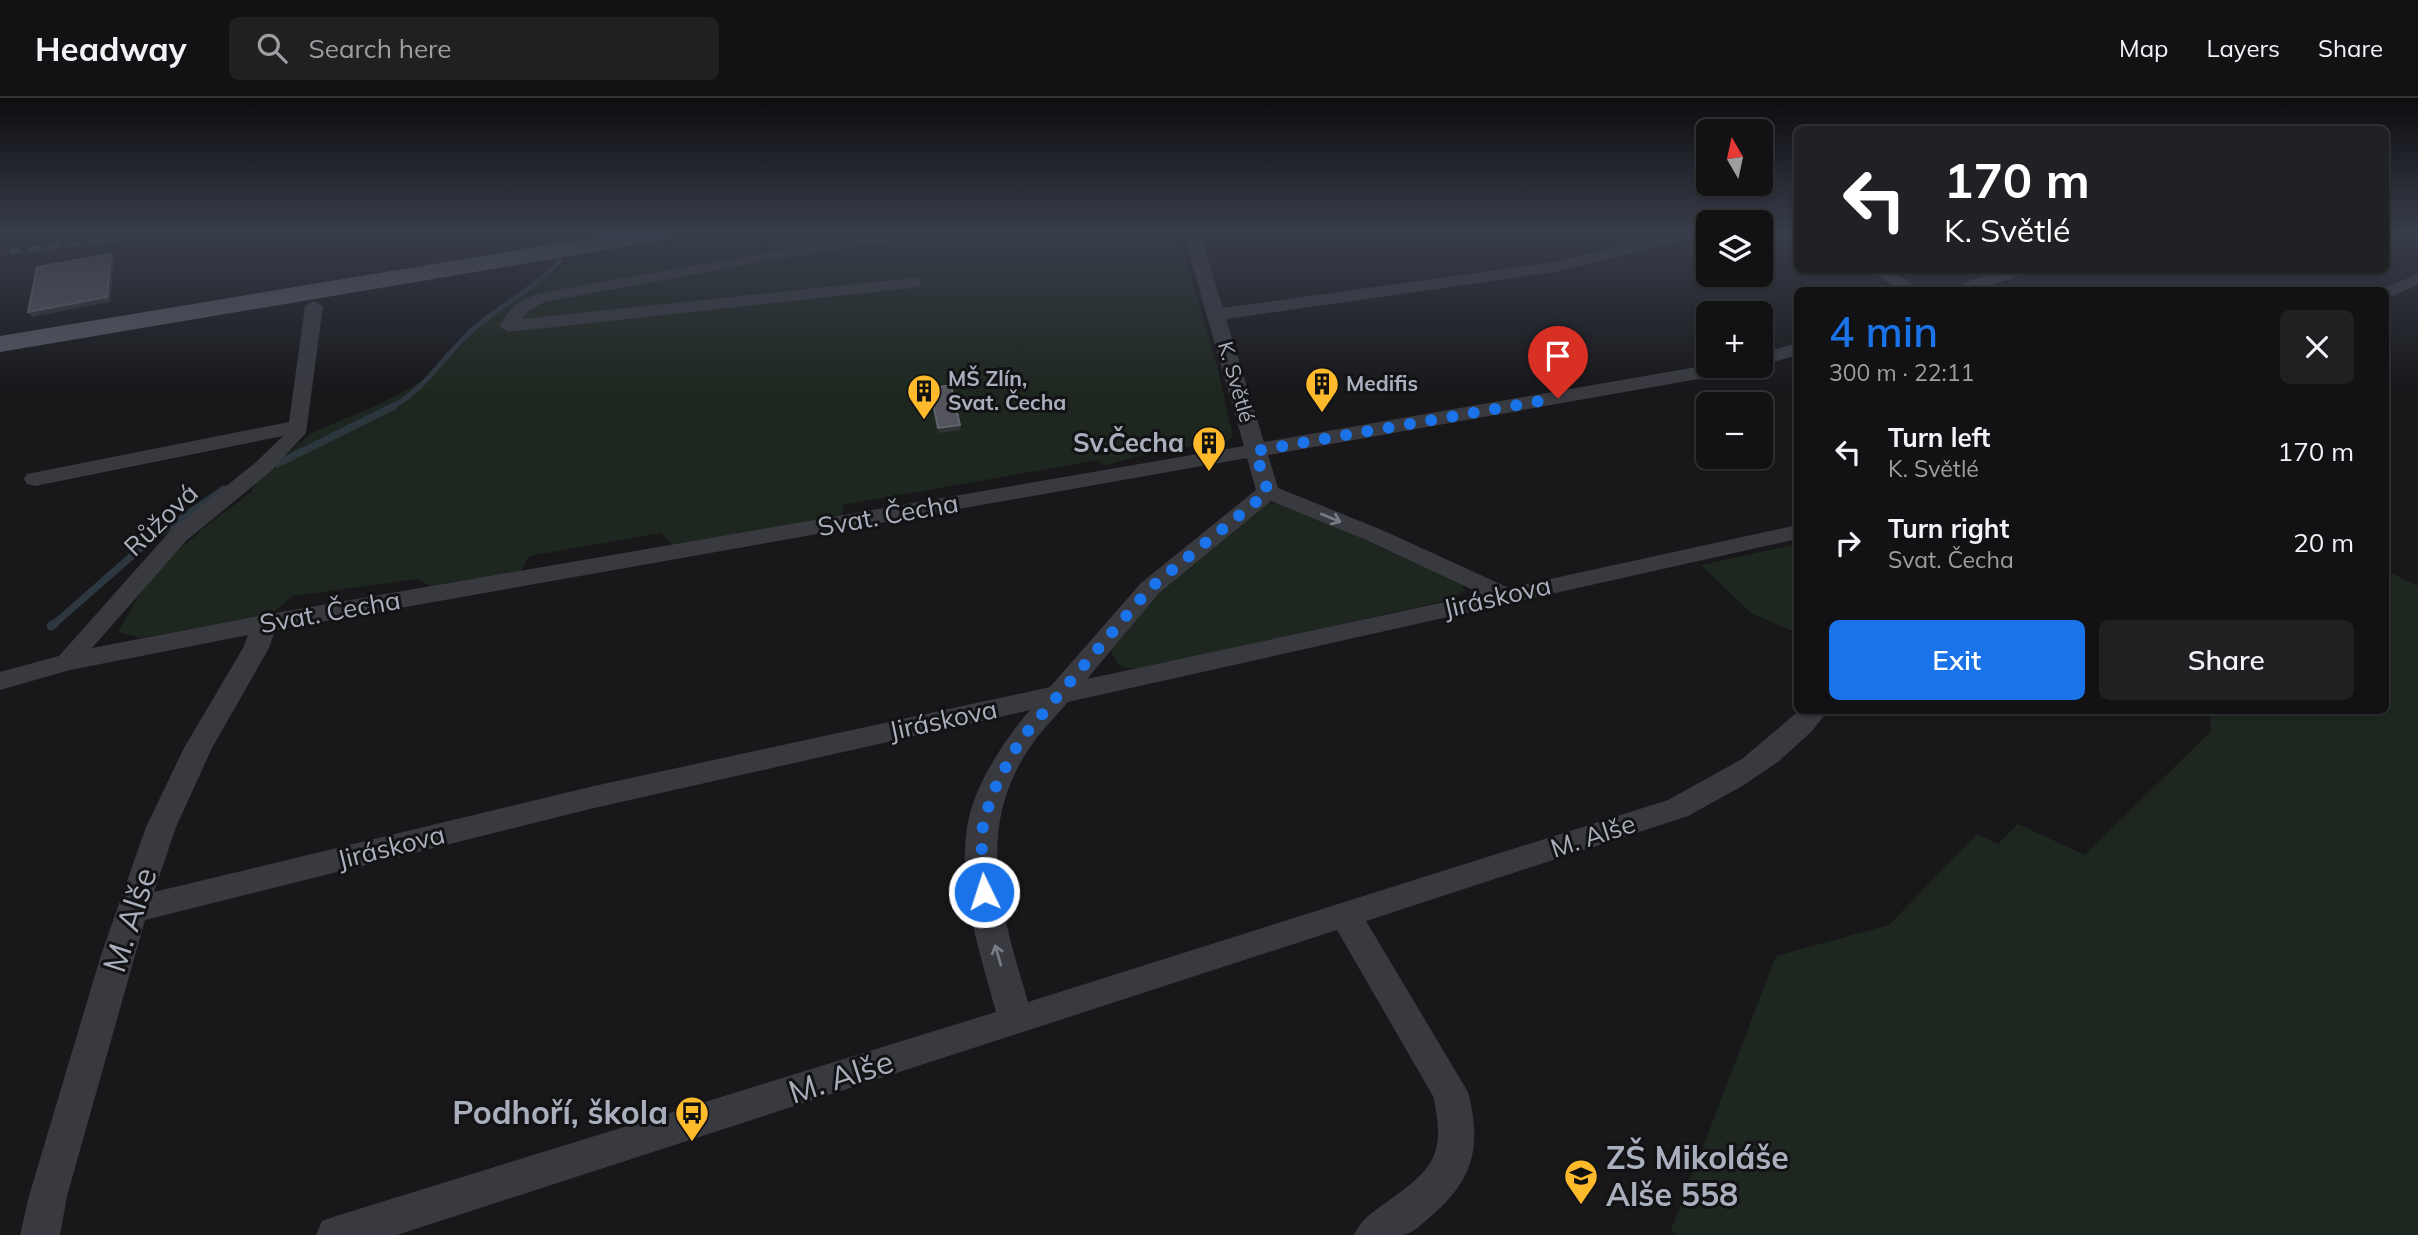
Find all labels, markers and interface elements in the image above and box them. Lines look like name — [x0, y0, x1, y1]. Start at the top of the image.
search box — [229, 17, 719, 80]
text: Headway — [35, 28, 187, 69]
icon: search — [253, 29, 291, 67]
text: Search here — [309, 32, 451, 65]
text: Map — [2119, 33, 2168, 63]
text: Layers — [2206, 33, 2280, 63]
text: Share — [2318, 33, 2383, 63]
north arrow — [1696, 119, 1773, 196]
map controls — [1696, 119, 1773, 469]
text: 170 m — [1944, 149, 2090, 210]
icon: left — [1829, 154, 1920, 245]
button: layers — [1696, 210, 1773, 287]
text: K. Světlé — [1944, 210, 2070, 250]
button: + — [1696, 301, 1773, 378]
text: 4 min — [1829, 305, 1938, 358]
button: close — [2280, 310, 2354, 384]
pin — [1528, 326, 1588, 398]
icon: arrive — [1539, 337, 1577, 375]
street label: K. Světlé — [1213, 338, 1261, 425]
text: 300 m · 22:11 — [1829, 358, 1974, 387]
place label: MŠ Zlín, Svat. Čecha — [948, 365, 1066, 415]
building icon: Medifis — [1303, 365, 1341, 414]
place label: Medifis — [1346, 370, 1418, 396]
building icon: MŠ Zlín, Svat. Čecha — [905, 372, 943, 421]
button: − — [1696, 392, 1773, 469]
text: Turn left — [1888, 421, 1990, 454]
building icon: Sv.Čecha — [1190, 424, 1228, 473]
place label: Sv.Čecha — [1073, 426, 1184, 459]
icon: left — [1829, 433, 1867, 471]
text: 170 m — [2278, 435, 2354, 468]
text: K. Světlé — [1888, 454, 1979, 483]
street label: Růžová — [117, 476, 205, 563]
street label: Svat. Čecha — [815, 486, 961, 543]
one-way arrow — [1320, 512, 1341, 525]
text: Turn right — [1888, 512, 2009, 545]
icon: right — [1829, 524, 1867, 562]
text: 20 m — [2293, 526, 2354, 559]
text: Svat. Čecha — [1888, 545, 2014, 574]
street label: Jiráskova — [1440, 568, 1554, 625]
street label: Svat. Čecha — [257, 583, 403, 640]
button: Exit — [1829, 620, 2085, 700]
button: Share — [2099, 620, 2354, 700]
street label: Jiráskova — [886, 692, 1000, 747]
street label: M. Alše — [1546, 806, 1639, 865]
street label: Jiráskova — [334, 817, 448, 876]
position arrow — [947, 855, 1021, 929]
street label: M. Alše — [93, 862, 165, 977]
one-way arrow — [991, 944, 1004, 967]
street label: M. Alše — [783, 1040, 898, 1112]
place label: Podhoří, škola — [452, 1092, 668, 1132]
bus stop icon: Podhoří, škola — [673, 1094, 711, 1143]
place label: ZŠ Mikoláše Alše 558 — [1606, 1137, 1789, 1214]
school or university icon: ZŠ Mikoláše Alše 558 — [1562, 1157, 1600, 1206]

